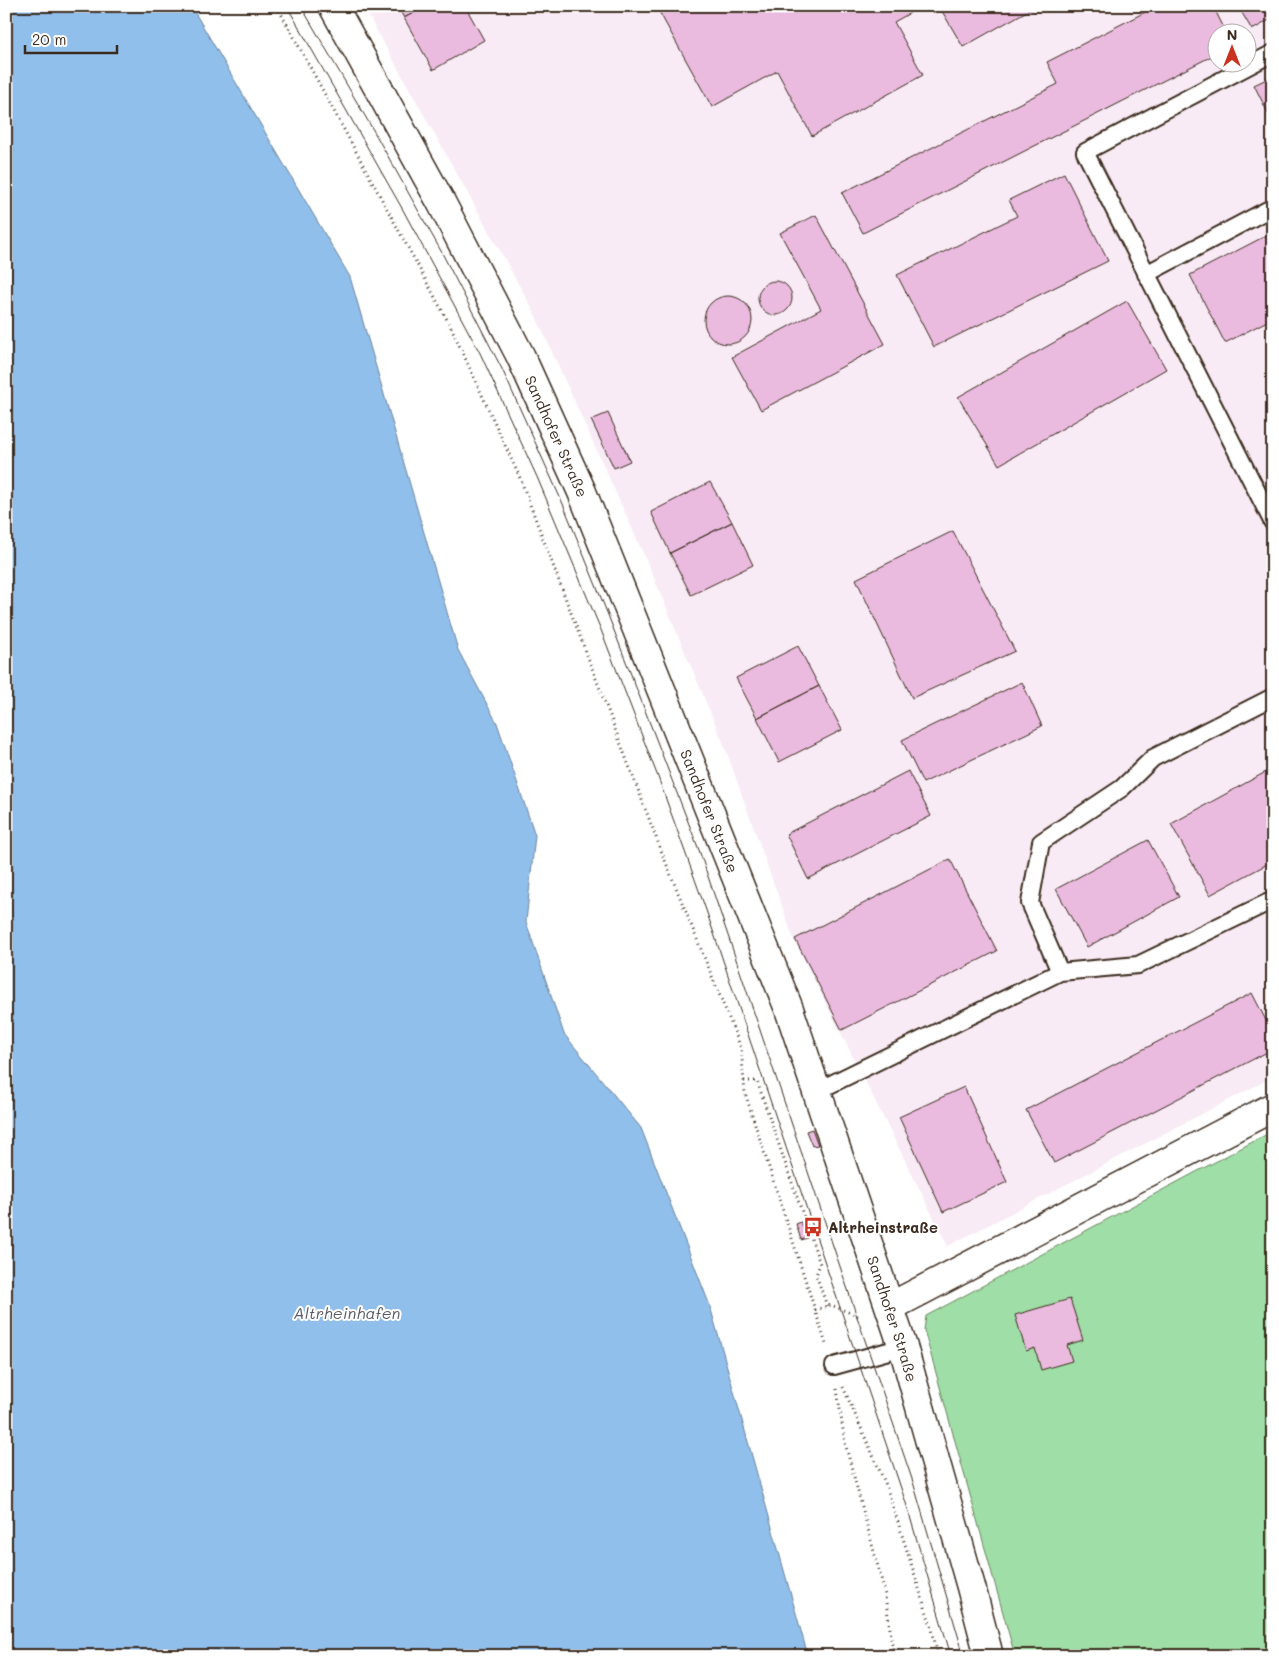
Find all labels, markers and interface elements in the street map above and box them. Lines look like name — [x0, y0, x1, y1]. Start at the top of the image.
scale bar — [25, 22, 118, 54]
north arrow — [1206, 22, 1256, 72]
text: N — [1227, 25, 1237, 44]
text: 20 m — [32, 29, 66, 49]
street label: Sandhofer Straße — [521, 372, 593, 500]
street label: Sandhofer Straße — [676, 746, 743, 876]
bus stop icon: Altrheinstraße — [802, 1216, 824, 1238]
place label: Altrheinstraße — [828, 1217, 938, 1237]
street label: Sandhofer Straße — [863, 1253, 922, 1384]
water label: Altrheinhafen — [294, 1302, 401, 1323]

